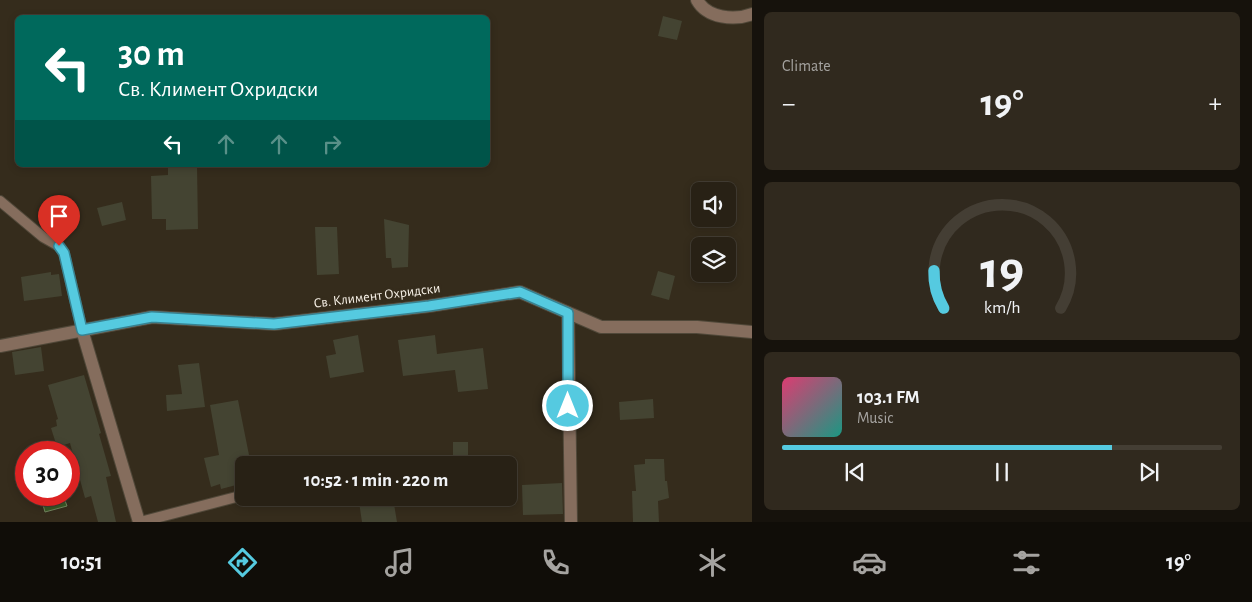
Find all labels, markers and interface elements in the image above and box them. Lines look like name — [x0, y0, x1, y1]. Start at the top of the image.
icon: left — [35, 35, 100, 100]
text: 30 m — [118, 37, 185, 72]
text: Climate — [782, 58, 831, 74]
text: Св. Климент Охридски — [118, 78, 319, 100]
text: 19° — [980, 85, 1024, 123]
text: − — [782, 90, 795, 118]
text: + — [1209, 90, 1222, 118]
icon: left — [159, 130, 187, 158]
icon: ahead — [212, 130, 240, 158]
icon: ahead — [265, 130, 293, 158]
icon: right — [318, 130, 346, 158]
map controls — [691, 182, 736, 282]
button: sound — [691, 182, 736, 227]
pin — [38, 195, 80, 246]
icon: arrive — [45, 202, 73, 230]
button: layers — [691, 237, 736, 282]
text: 19 — [980, 245, 1024, 297]
street label: Св. Климент Охридски — [313, 281, 441, 311]
text: km/h — [984, 299, 1020, 317]
position arrow — [541, 379, 593, 431]
text: 103.1 FM — [857, 388, 920, 407]
text: Music — [857, 410, 893, 426]
speed limit sign: 30 — [15, 441, 80, 506]
icon: previous — [841, 458, 869, 486]
icon: pause — [988, 458, 1016, 486]
icon: next — [1135, 458, 1163, 486]
text: 10:52 · 1 min · 220 m — [304, 471, 448, 490]
icon: directions — [225, 545, 260, 580]
icon: music — [382, 545, 417, 580]
icon: phone — [538, 545, 573, 580]
icon: climate — [695, 545, 730, 580]
icon: car — [852, 545, 887, 580]
icon: filters — [1009, 545, 1044, 580]
text: 10:51 — [61, 551, 103, 573]
text: 19° — [1166, 551, 1191, 573]

